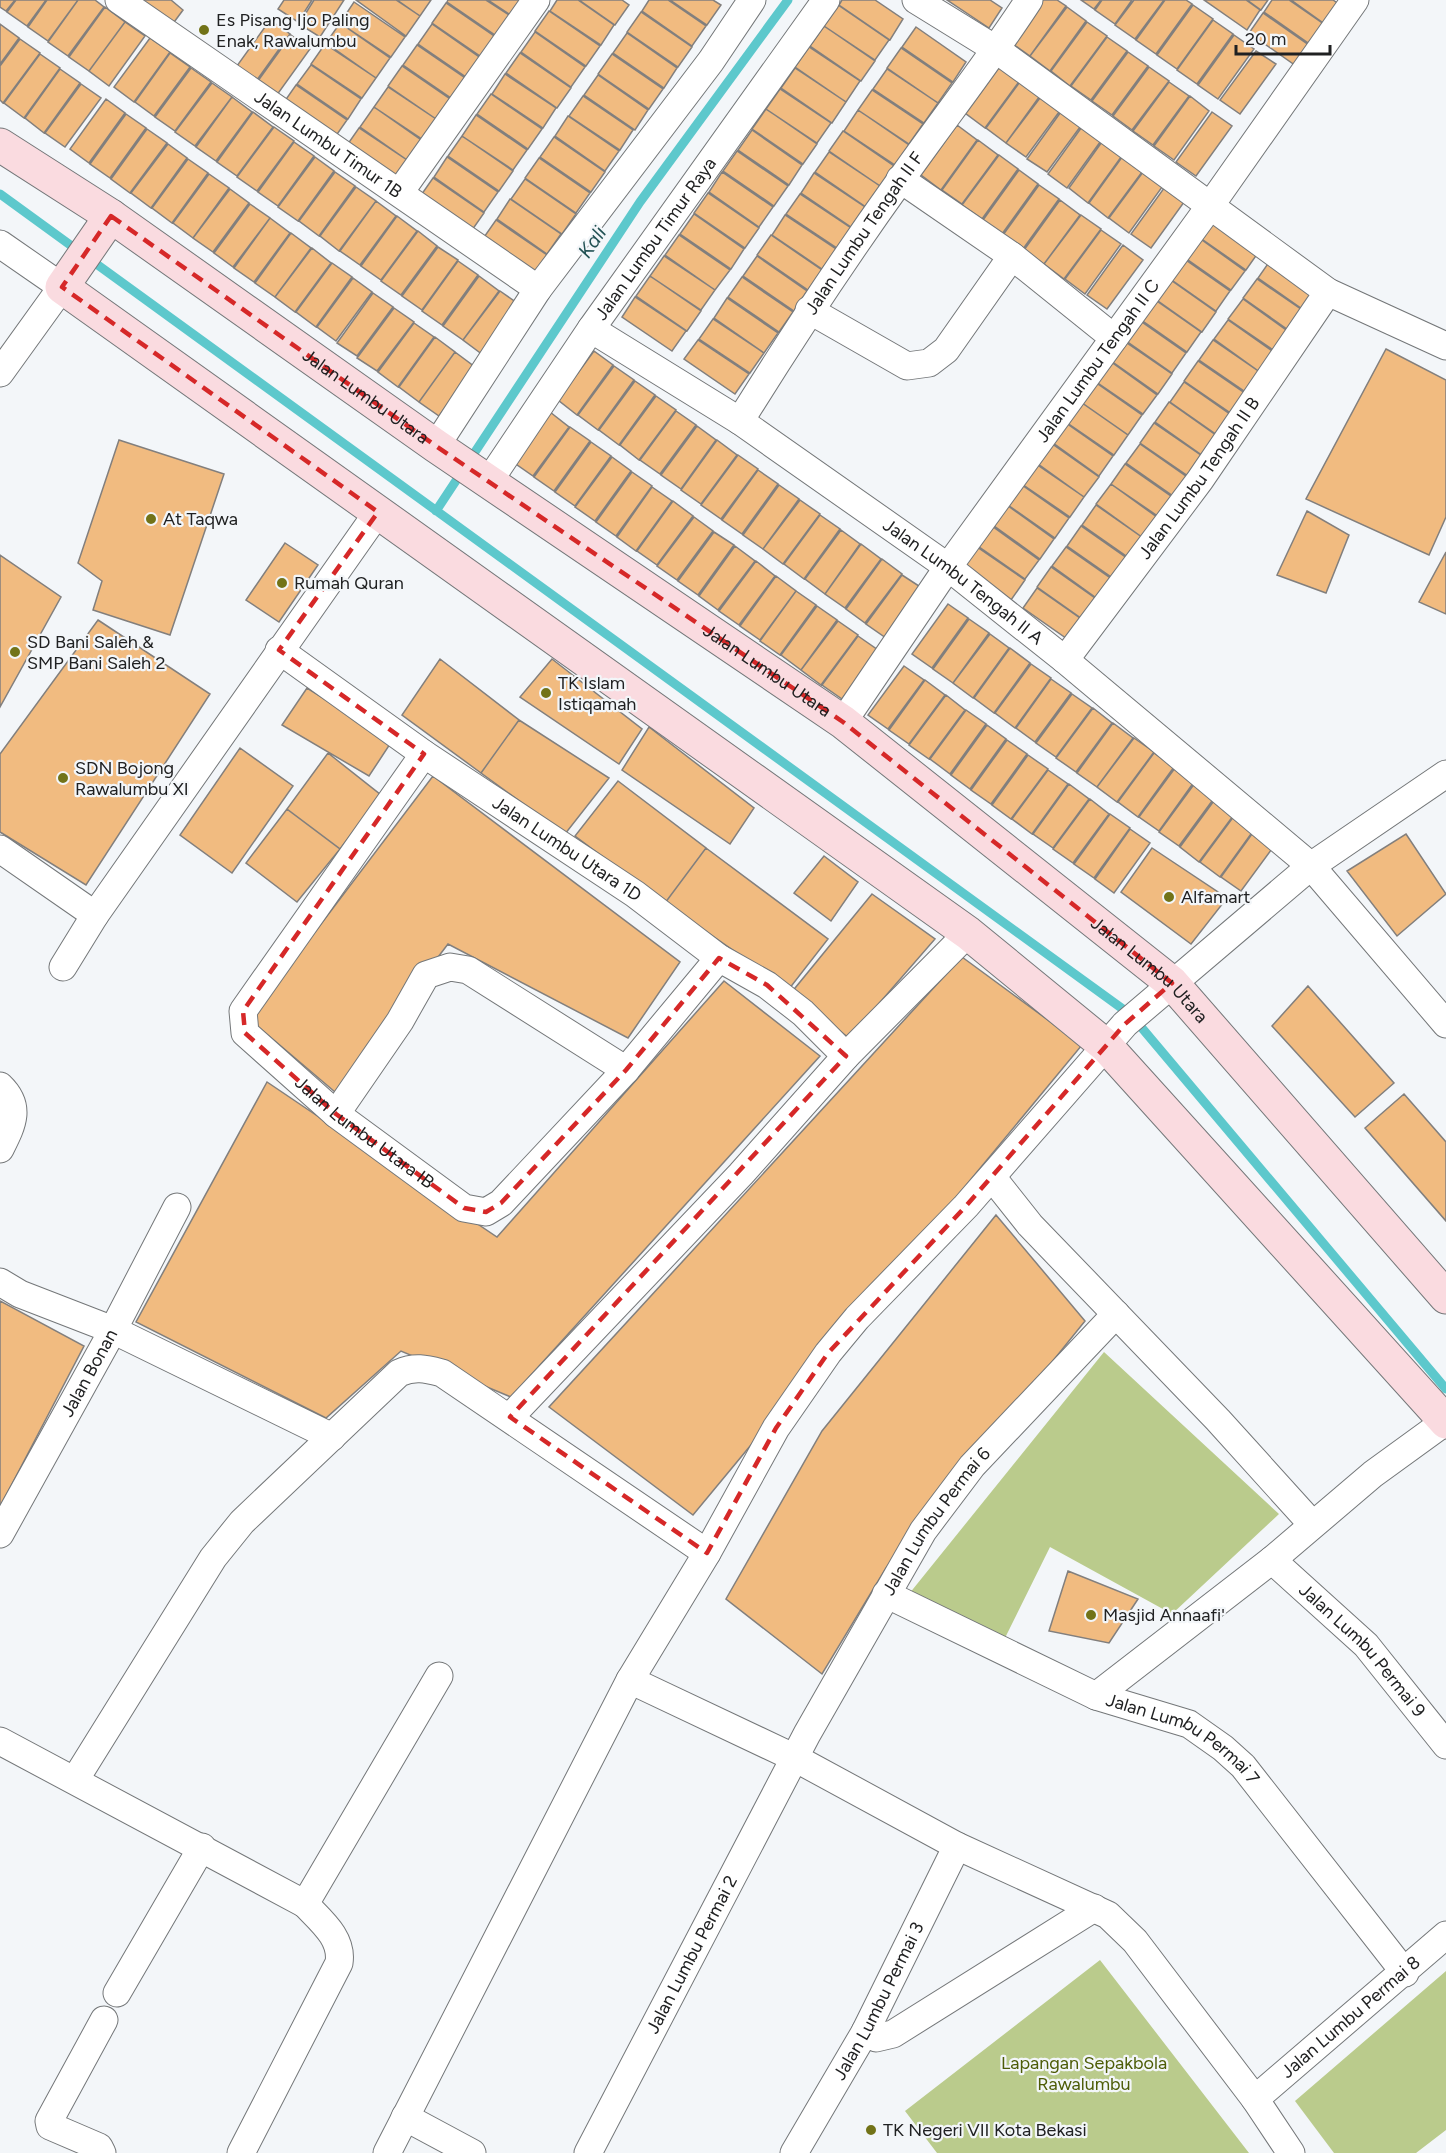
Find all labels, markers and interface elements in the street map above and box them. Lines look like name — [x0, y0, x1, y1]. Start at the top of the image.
place label: Es Pisang Ijo Paling Enak, Rawalumbu — [216, 9, 370, 52]
scale bar — [1236, 18, 1330, 56]
marker: Es Pisang Ijo Paling Enak, Rawalumbu — [197, 23, 211, 37]
text: 20 m — [1245, 28, 1286, 50]
street label: Jalan Lumbu Timur 1B — [250, 86, 406, 203]
street label: Jalan Lumbu Tengah II F — [800, 147, 928, 319]
street label: Jalan Lumbu Timur Raya — [590, 153, 721, 324]
water label: Kali — [573, 221, 611, 262]
street label: Jalan Lumbu Tengah II C — [1031, 275, 1164, 447]
street label: Jalan Lumbu Utara — [298, 344, 433, 449]
street label: Jalan Lumbu Tengah II B — [1134, 393, 1264, 563]
place label: At Taqwa — [163, 508, 238, 530]
marker: At Taqwa — [144, 512, 158, 526]
street label: Jalan Lumbu Tengah II A — [879, 514, 1048, 649]
place label: Rumah Quran — [294, 572, 404, 594]
marker: Rumah Quran — [275, 576, 289, 590]
street label: Jalan Lumbu Utara — [699, 619, 835, 722]
place label: SD Bani Saleh & SMP Bani Saleh 2 — [27, 631, 166, 674]
marker: SD Bani Saleh & SMP Bani Saleh 2 — [8, 645, 22, 659]
place label: TK Islam Istiqamah — [558, 672, 636, 715]
marker: TK Islam Istiqamah — [539, 686, 553, 700]
place label: SDN Bojong Rawalumbu XI — [75, 757, 189, 800]
marker: SDN Bojong Rawalumbu XI — [56, 771, 70, 785]
street label: Jalan Lumbu Utara 1D — [488, 792, 646, 906]
place label: Alfamart — [1181, 886, 1250, 908]
marker: Alfamart — [1162, 890, 1176, 904]
street label: Jalan Lumbu Utara — [1086, 912, 1213, 1027]
street label: Jalan Lumbu Utara IB — [290, 1072, 438, 1193]
street label: Jalan Bonan — [56, 1325, 122, 1421]
street label: Jalan Lumbu Permai 6 — [878, 1443, 995, 1599]
street label: Jalan Lumbu Permai 9 — [1294, 1579, 1430, 1721]
place label: Masjid Annaafi' — [1103, 1604, 1225, 1626]
marker: Masjid Annaafi' — [1084, 1608, 1098, 1622]
street label: Jalan Lumbu Permai 7 — [1103, 1689, 1264, 1789]
street label: Jalan Lumbu Permai 2 — [641, 1872, 742, 2037]
street label: Jalan Lumbu Permai 3 — [828, 1918, 929, 2084]
street label: Jalan Lumbu Permai 8 — [1277, 1951, 1425, 2083]
park label: Lapangan Sepakbola Rawalumbu — [1001, 2052, 1167, 2095]
place label: TK Negeri VII Kota Bekasi — [883, 2119, 1087, 2141]
marker: TK Negeri VII Kota Bekasi — [864, 2123, 878, 2137]

